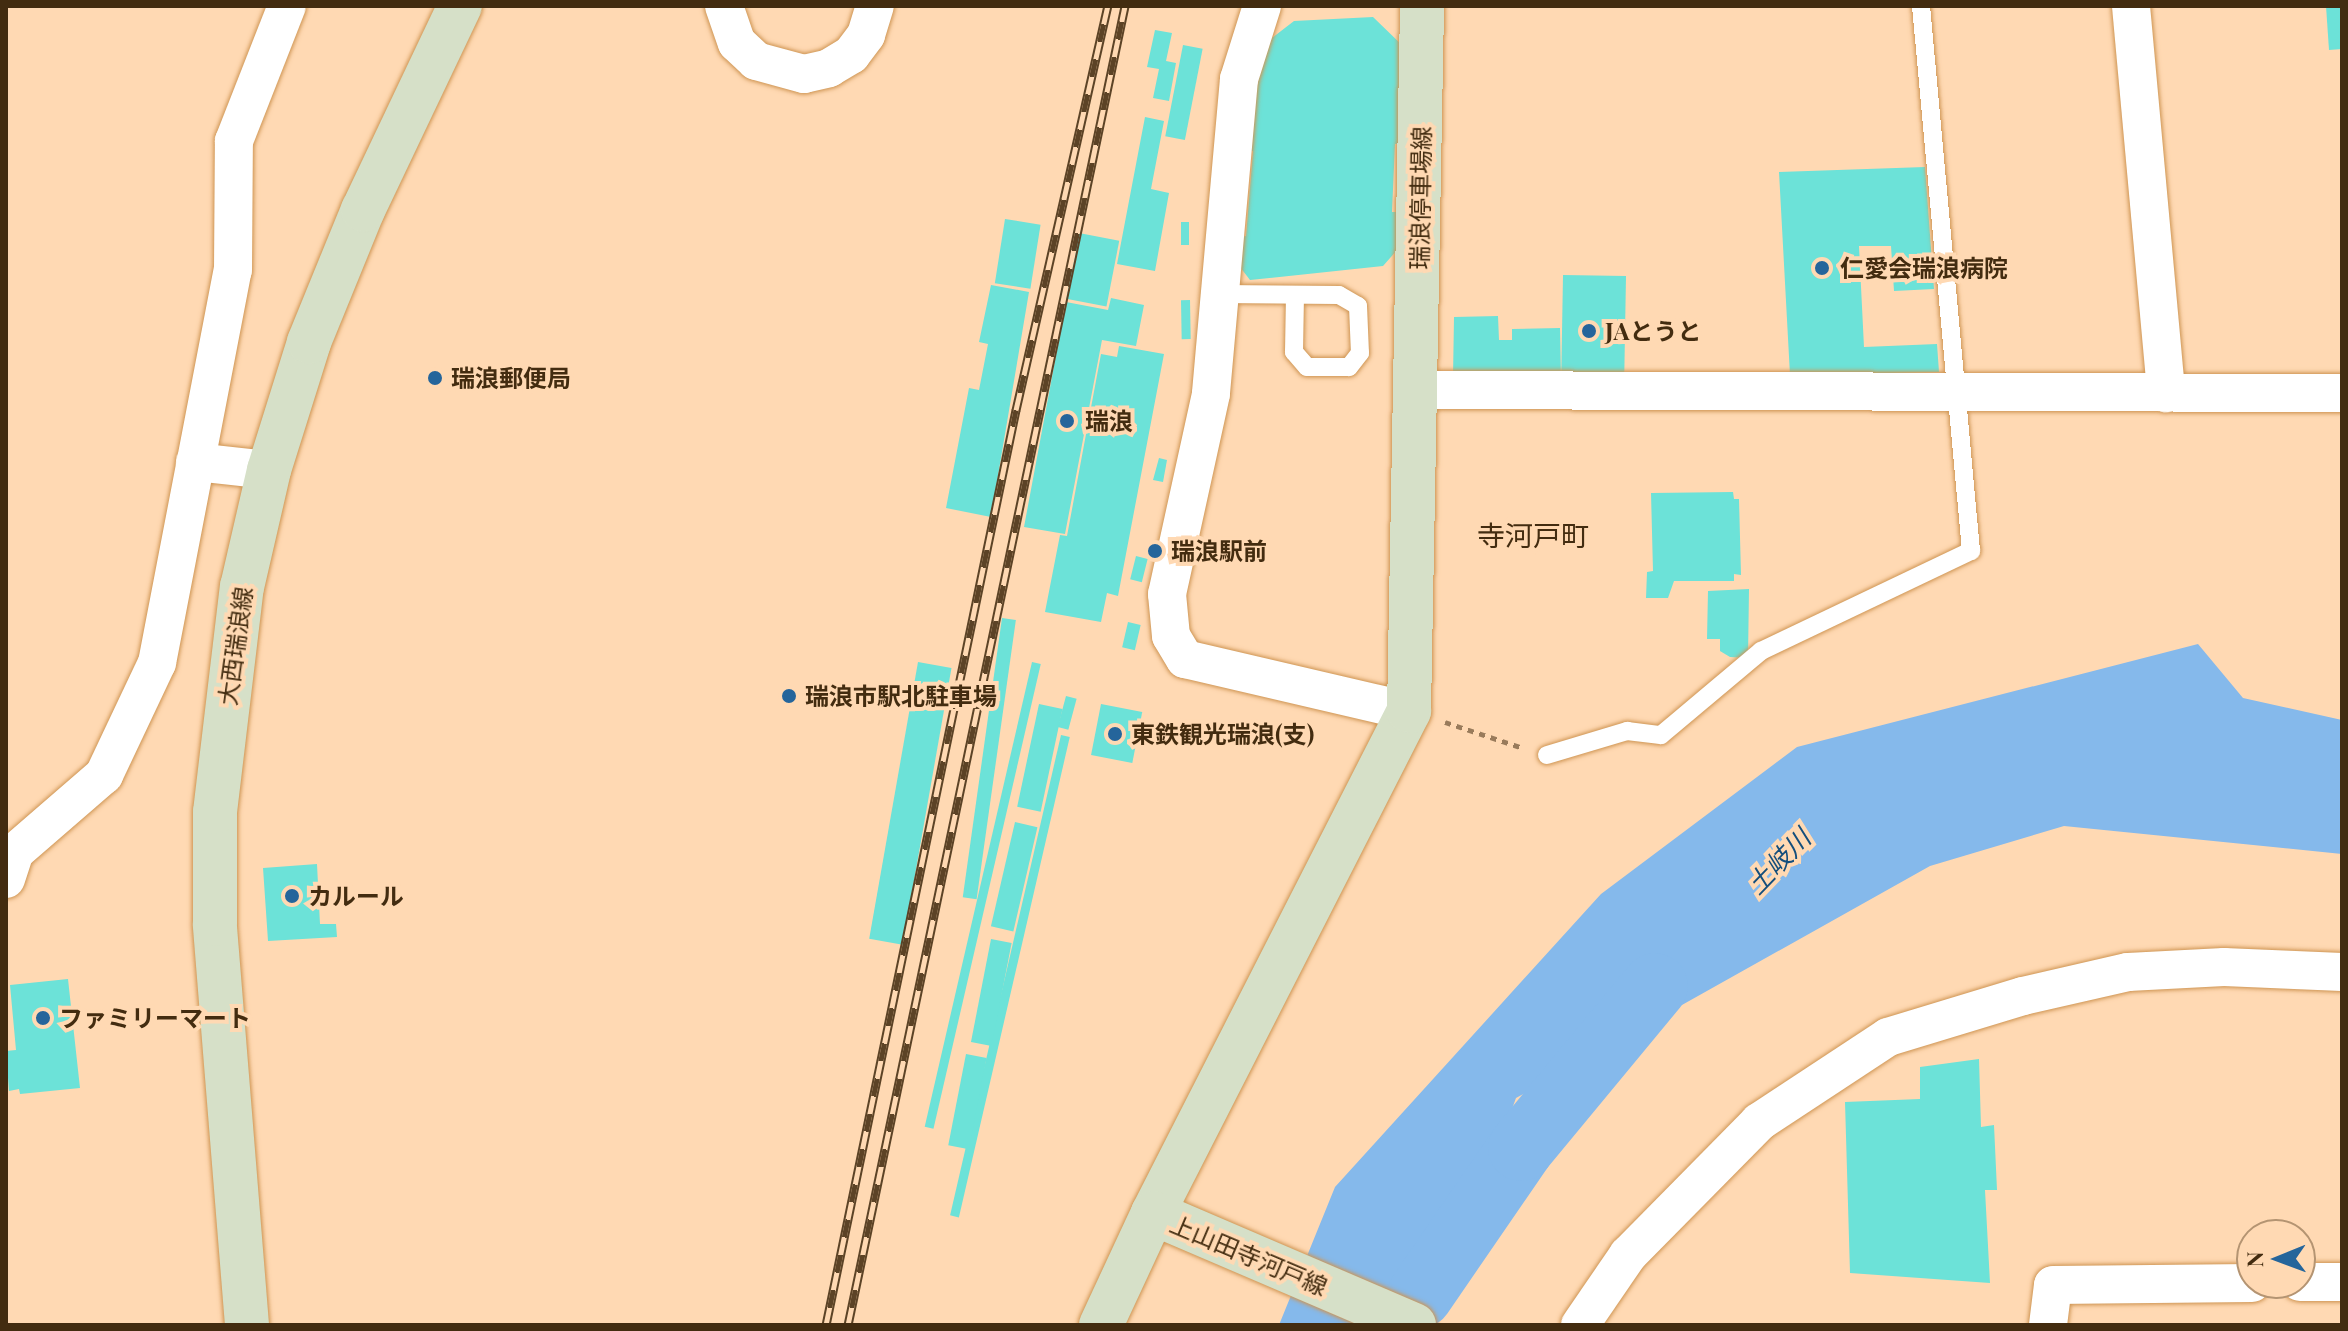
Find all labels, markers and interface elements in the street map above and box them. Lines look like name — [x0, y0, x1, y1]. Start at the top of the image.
street label: 瑞浪停車場線 — [1404, 126, 1436, 270]
place label: 仁愛会瑞浪病院 — [1840, 254, 2008, 282]
marker: 仁愛会瑞浪病院 — [1811, 257, 1833, 279]
place label: JAとうと — [1605, 317, 1701, 345]
marker: JAとうと — [1580, 322, 1598, 340]
place label: 瑞浪郵便局 — [451, 364, 571, 392]
marker: 瑞浪郵便局 — [426, 369, 444, 387]
place label: 瑞浪 — [1085, 407, 1133, 435]
marker: 瑞浪 — [1056, 410, 1078, 432]
district label: 寺河戸町 — [1477, 518, 1589, 552]
place label: 瑞浪駅前 — [1171, 537, 1267, 565]
marker: 瑞浪駅前 — [1146, 542, 1164, 560]
street label: 大西瑞浪線 — [212, 585, 258, 707]
place label: 瑞浪市駅北駐車場 — [805, 682, 997, 710]
marker: 瑞浪市駅北駐車場 — [780, 687, 798, 705]
place label: 東鉄観光瑞浪(支) — [1131, 720, 1314, 748]
marker: 東鉄観光瑞浪(支) — [1106, 725, 1124, 743]
water label: 土岐川 — [1740, 822, 1816, 900]
place label: カルール — [308, 882, 404, 910]
marker: カルール — [283, 887, 301, 905]
place label: ファミリーマート — [59, 1004, 251, 1032]
marker: ファミリーマート — [34, 1009, 52, 1027]
street label: 上山田寺河戸線 — [1166, 1209, 1332, 1301]
north arrow — [2236, 1219, 2316, 1299]
text: N — [2239, 1251, 2269, 1268]

